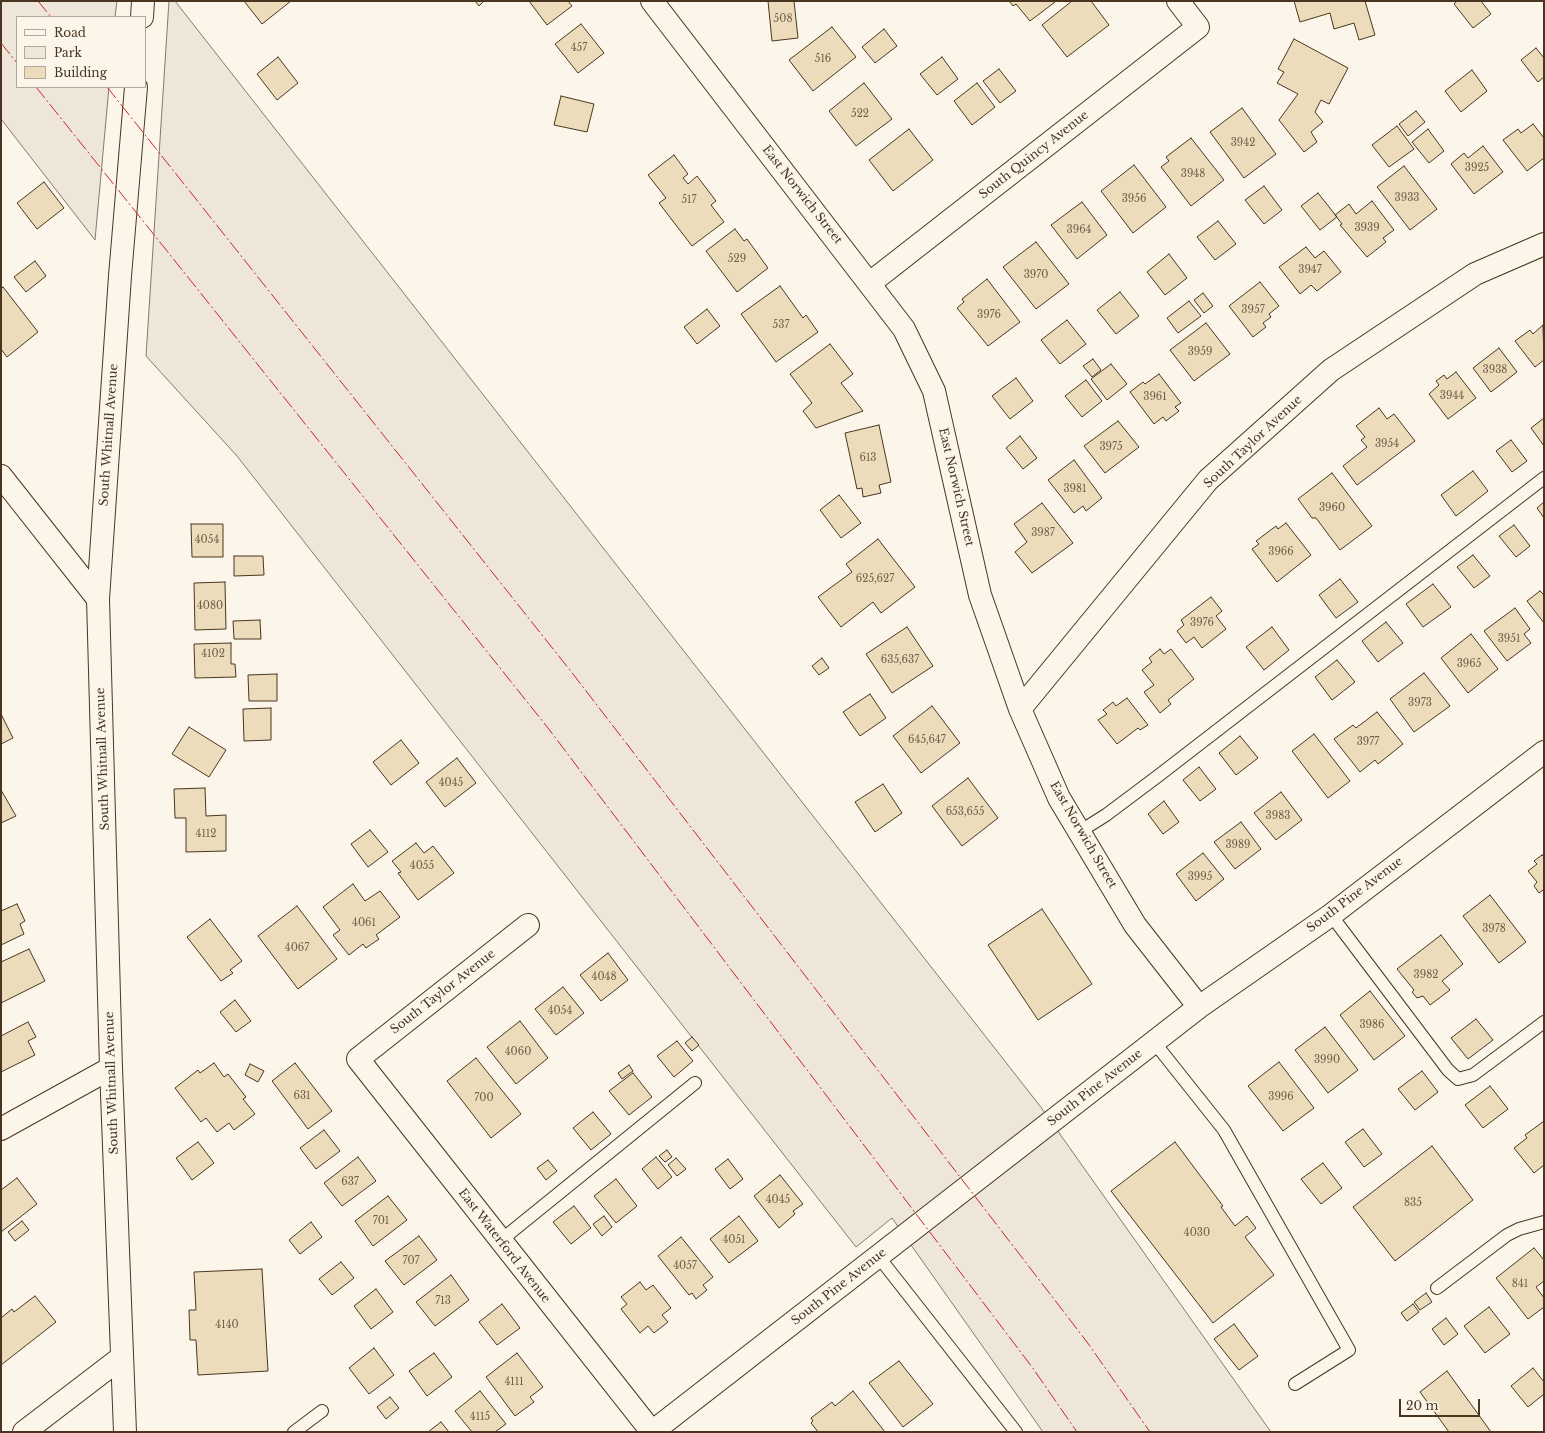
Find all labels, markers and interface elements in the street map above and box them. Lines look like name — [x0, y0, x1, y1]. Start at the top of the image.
house number: 508 — [774, 13, 792, 25]
legend — [16, 16, 146, 88]
text: Road — [54, 25, 86, 40]
house number: 457 — [571, 42, 587, 54]
text: Park — [54, 45, 82, 60]
house number: 516 — [815, 53, 831, 65]
text: Building — [54, 65, 107, 80]
house number: 522 — [851, 108, 869, 120]
street label: South Quincy Avenue — [976, 108, 1092, 202]
house number: 3942 — [1231, 137, 1255, 149]
street label: East Norwich Street — [759, 143, 845, 247]
house number: 3925 — [1465, 162, 1489, 174]
house number: 3948 — [1181, 168, 1205, 180]
house number: 3933 — [1395, 192, 1419, 204]
house number: 3956 — [1122, 193, 1146, 205]
house number: 517 — [681, 194, 697, 206]
house number: 3939 — [1354, 222, 1380, 234]
house number: 3964 — [1067, 224, 1091, 236]
house number: 529 — [728, 253, 746, 265]
house number: 3947 — [1298, 264, 1322, 276]
house number: 3970 — [1024, 269, 1048, 281]
house number: 3957 — [1241, 304, 1265, 316]
house number: 3976 — [977, 309, 1001, 321]
house number: 537 — [773, 319, 789, 331]
house number: 3959 — [1188, 346, 1212, 358]
street label: South Whitnall Avenue — [97, 363, 121, 507]
house number: 3938 — [1483, 364, 1507, 376]
house number: 3944 — [1440, 390, 1464, 402]
house number: 3961 — [1143, 391, 1167, 403]
street label: South Taylor Avenue — [1201, 393, 1305, 491]
street label: East Norwich Street — [935, 426, 977, 548]
house number: 3954 — [1375, 438, 1399, 450]
house number: 3975 — [1099, 441, 1123, 453]
house number: 613 — [859, 452, 877, 464]
house number: 3981 — [1063, 483, 1087, 495]
house number: 3960 — [1319, 502, 1345, 514]
house number: 3987 — [1031, 527, 1055, 539]
house number: 4054 — [195, 534, 219, 546]
house number: 3966 — [1268, 546, 1294, 558]
house number: 625,627 — [856, 573, 894, 585]
house number: 4080 — [197, 600, 223, 612]
house number: 3976 — [1190, 617, 1214, 629]
house number: 3951 — [1498, 633, 1520, 645]
house number: 4102 — [201, 648, 225, 660]
house number: 635,637 — [881, 654, 919, 666]
house number: 3965 — [1457, 658, 1481, 670]
street label: South Whitnall Avenue — [93, 687, 113, 831]
house number: 3973 — [1408, 697, 1432, 709]
house number: 645,647 — [908, 734, 946, 746]
house number: 3977 — [1357, 736, 1379, 748]
house number: 4045 — [439, 777, 463, 789]
street label: East Norwich Street — [1046, 779, 1120, 891]
house number: 653,655 — [946, 806, 984, 818]
house number: 3983 — [1266, 810, 1290, 822]
house number: 4112 — [196, 828, 216, 840]
house number: 3989 — [1225, 839, 1251, 851]
street label: South Pine Avenue — [1304, 854, 1406, 936]
house number: 4055 — [410, 860, 434, 872]
house number: 3995 — [1188, 871, 1212, 883]
house number: 4061 — [352, 917, 376, 929]
house number: 3978 — [1482, 923, 1506, 935]
house number: 4067 — [285, 942, 309, 954]
street label: South Taylor Avenue — [388, 947, 498, 1037]
house number: 3982 — [1414, 969, 1438, 981]
house number: 4048 — [592, 971, 616, 983]
house number: 4054 — [548, 1005, 572, 1017]
street label: South Whitnall Avenue — [102, 1011, 122, 1155]
house number: 3986 — [1359, 1019, 1385, 1031]
house number: 4060 — [505, 1046, 531, 1058]
street label: South Pine Avenue — [1045, 1046, 1145, 1130]
house number: 3990 — [1314, 1054, 1340, 1066]
house number: 631 — [293, 1090, 311, 1102]
house number: 3996 — [1268, 1091, 1294, 1103]
house number: 700 — [474, 1092, 494, 1104]
house number: 637 — [341, 1176, 359, 1188]
street label: East Waterford Avenue — [455, 1186, 553, 1306]
house number: 4045 — [766, 1194, 790, 1206]
house number: 835 — [1404, 1197, 1422, 1209]
house number: 701 — [373, 1215, 389, 1227]
house number: 4030 — [1184, 1227, 1210, 1239]
house number: 4051 — [722, 1234, 746, 1246]
street label: South Pine Avenue — [789, 1245, 889, 1329]
house number: 707 — [402, 1255, 420, 1267]
house number: 4057 — [673, 1260, 697, 1272]
house number: 841 — [1512, 1278, 1528, 1290]
house number: 713 — [435, 1295, 451, 1307]
house number: 4140 — [215, 1319, 239, 1331]
house number: 4111 — [504, 1376, 524, 1388]
scale bar — [1401, 1391, 1482, 1417]
text: 20 m — [1406, 1398, 1438, 1413]
house number: 4115 — [470, 1411, 490, 1423]

